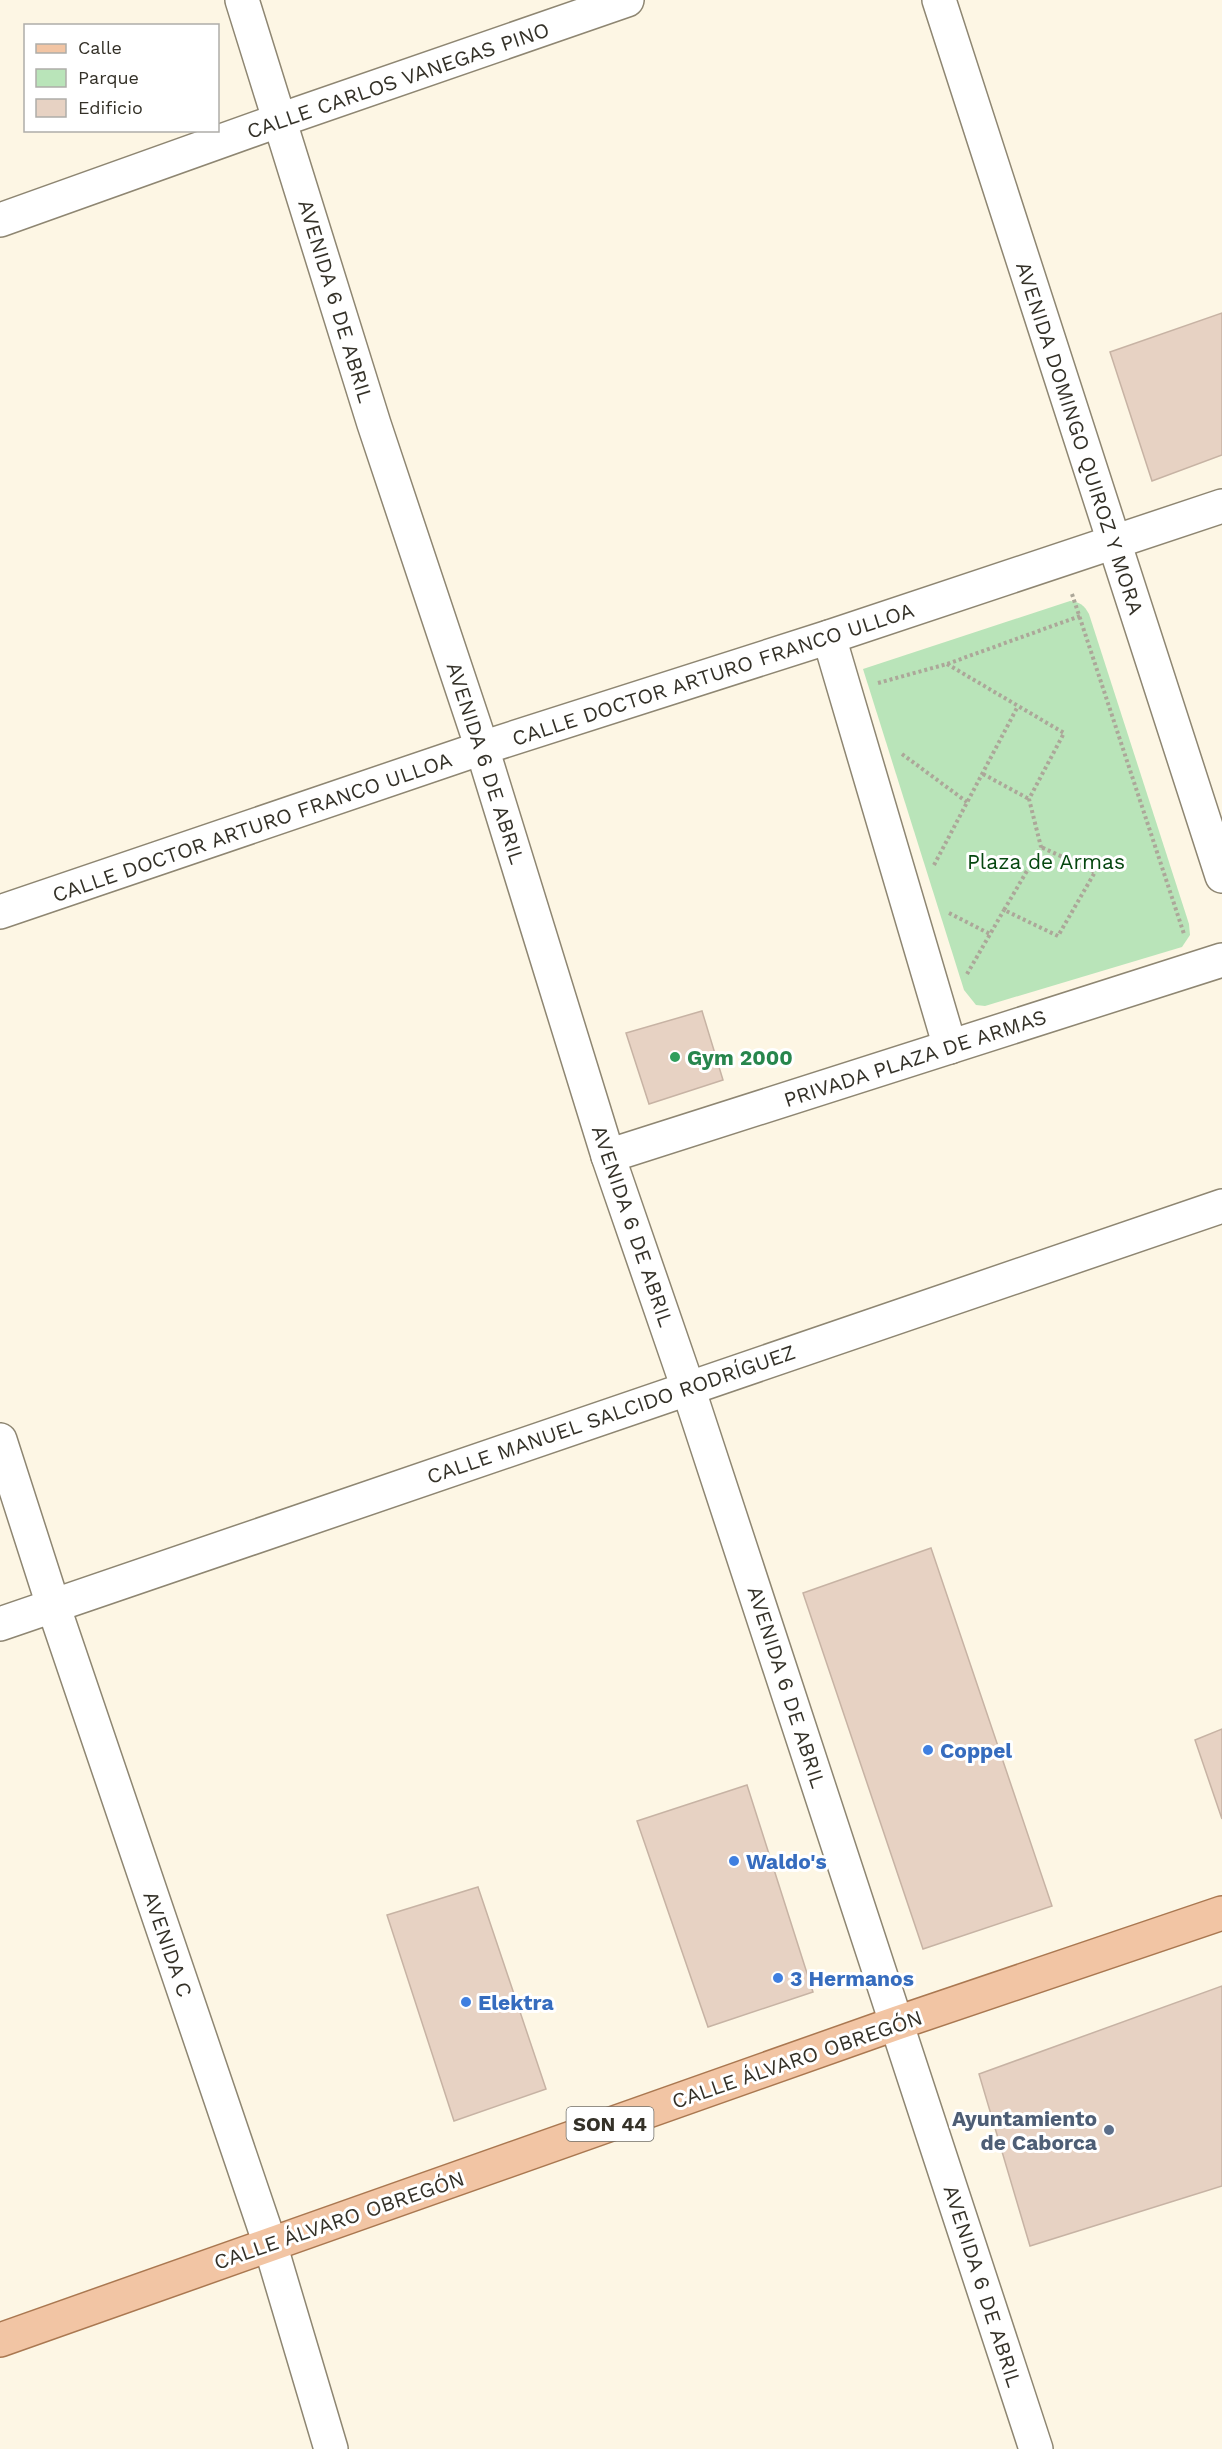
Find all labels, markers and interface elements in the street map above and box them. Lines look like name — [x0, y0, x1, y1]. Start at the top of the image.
street label: CALLE CARLOS VANEGAS PINO — [243, 16, 553, 144]
legend — [24, 24, 219, 132]
text: Calle — [78, 37, 122, 58]
text: Parque — [78, 67, 139, 88]
text: Edificio — [78, 97, 143, 118]
street label: AVENIDA 6 DE ABRIL — [293, 196, 379, 406]
street label: AVENIDA DOMINGO QUIROZ Y MORA — [1011, 258, 1149, 618]
street label: CALLE DOCTOR ARTURO FRANCO ULLOA — [509, 597, 917, 751]
street label: AVENIDA 6 DE ABRIL — [441, 659, 531, 867]
street label: CALLE DOCTOR ARTURO FRANCO ULLOA — [49, 747, 455, 907]
park label: Plaza de Armas — [967, 849, 1125, 874]
street label: PRIVADA PLAZA DE ARMAS — [781, 1004, 1049, 1112]
place label: Gym 2000 — [687, 1045, 793, 1070]
marker: Gym 2000 — [668, 1050, 682, 1064]
street label: AVENIDA 6 DE ABRIL — [587, 1122, 679, 1330]
street label: CALLE MANUEL SALCIDO RODRÍGUEZ — [424, 1339, 798, 1489]
street label: AVENIDA 6 DE ABRIL — [742, 1583, 832, 1791]
place label: Coppel — [940, 1738, 1012, 1763]
marker: Coppel — [921, 1743, 935, 1757]
place label: Waldo's — [746, 1849, 827, 1874]
marker: Waldo's — [727, 1854, 741, 1868]
street label: AVENIDA C — [138, 1888, 198, 2000]
place label: 3 Hermanos — [790, 1966, 914, 1991]
marker: 3 Hermanos — [771, 1971, 785, 1985]
place label: Elektra — [478, 1990, 554, 2015]
marker: Elektra — [459, 1995, 473, 2009]
street label: CALLE ÁLVARO OBREGÓN — [669, 2004, 925, 2114]
place label: Ayuntamiento de Caborca — [952, 2106, 1098, 2155]
road number: SON 44 — [566, 2107, 654, 2141]
marker: Ayuntamiento de Caborca — [1102, 2123, 1116, 2137]
street label: CALLE ÁLVARO OBREGÓN — [211, 2165, 467, 2275]
street label: AVENIDA 6 DE ABRIL — [938, 2182, 1028, 2390]

